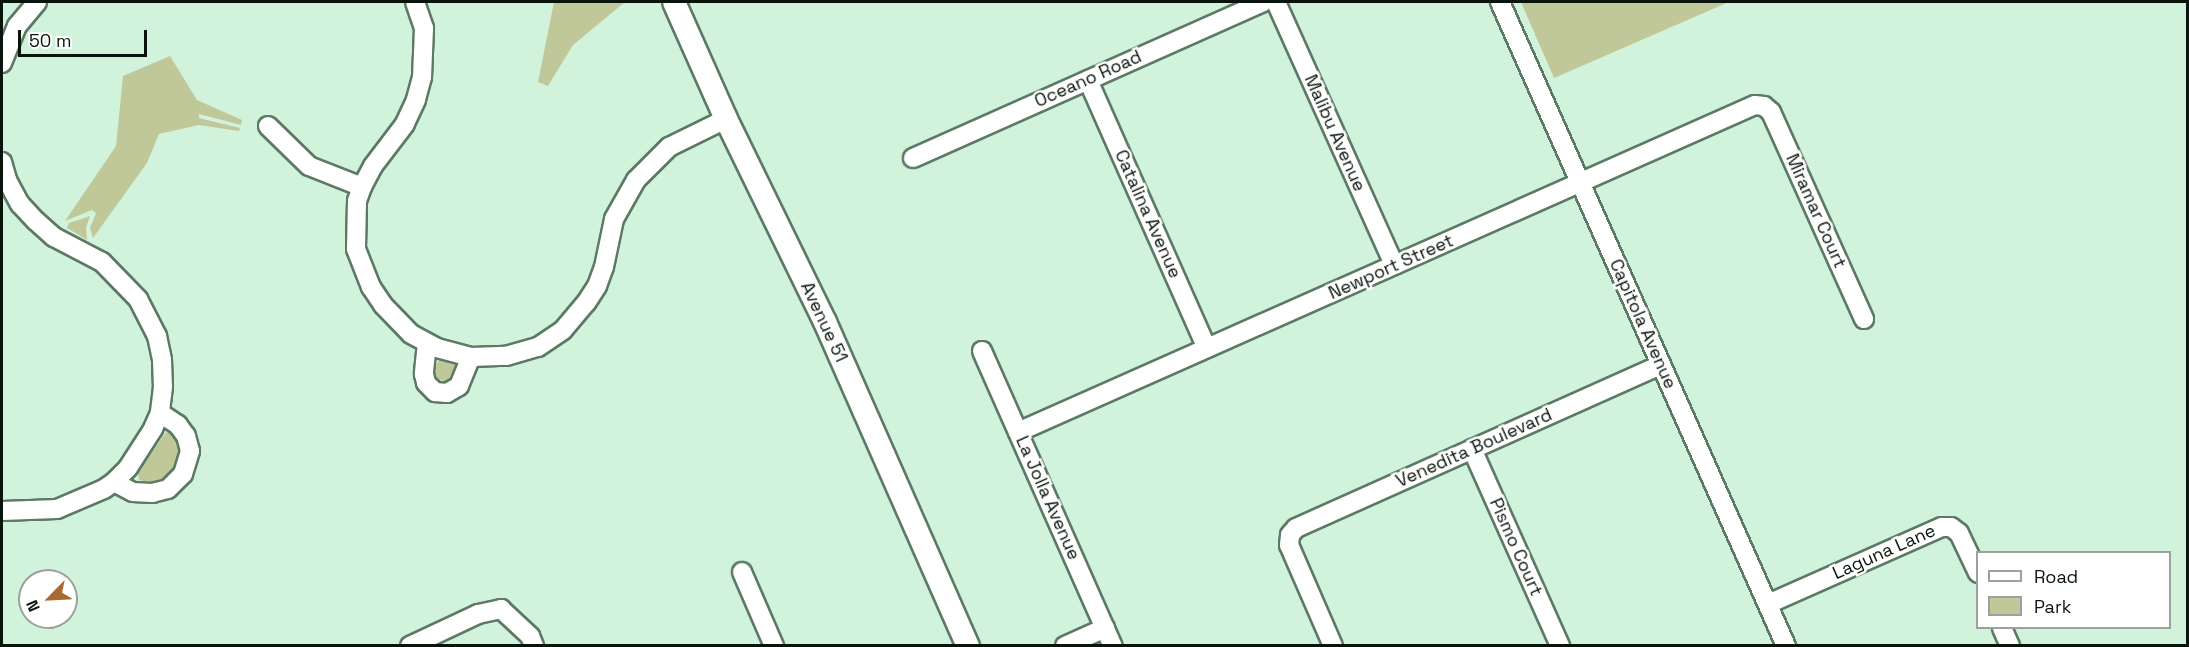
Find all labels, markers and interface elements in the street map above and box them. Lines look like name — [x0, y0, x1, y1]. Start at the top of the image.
scale bar — [21, 18, 150, 56]
text: 50 m — [29, 29, 71, 52]
street label: Oceano Road — [1031, 46, 1145, 112]
street label: Malibu Avenue — [1300, 71, 1370, 195]
street label: Catalina Avenue — [1110, 146, 1186, 282]
street label: Miramar Court — [1781, 151, 1851, 271]
street label: Newport Street — [1325, 230, 1457, 304]
street label: Capitola Avenue — [1605, 256, 1681, 392]
street label: Avenue 51 — [796, 278, 852, 366]
street label: Venedita Boulevard — [1393, 404, 1555, 492]
street label: La Jolla Avenue — [1011, 433, 1085, 563]
street label: Pismo Court — [1485, 495, 1547, 599]
street label: Laguna Lane — [1829, 520, 1939, 584]
legend — [1976, 551, 2171, 629]
text: Road — [2034, 565, 2078, 588]
north arrow — [18, 569, 78, 629]
text: Park — [2034, 595, 2071, 618]
text: N — [21, 597, 45, 615]

